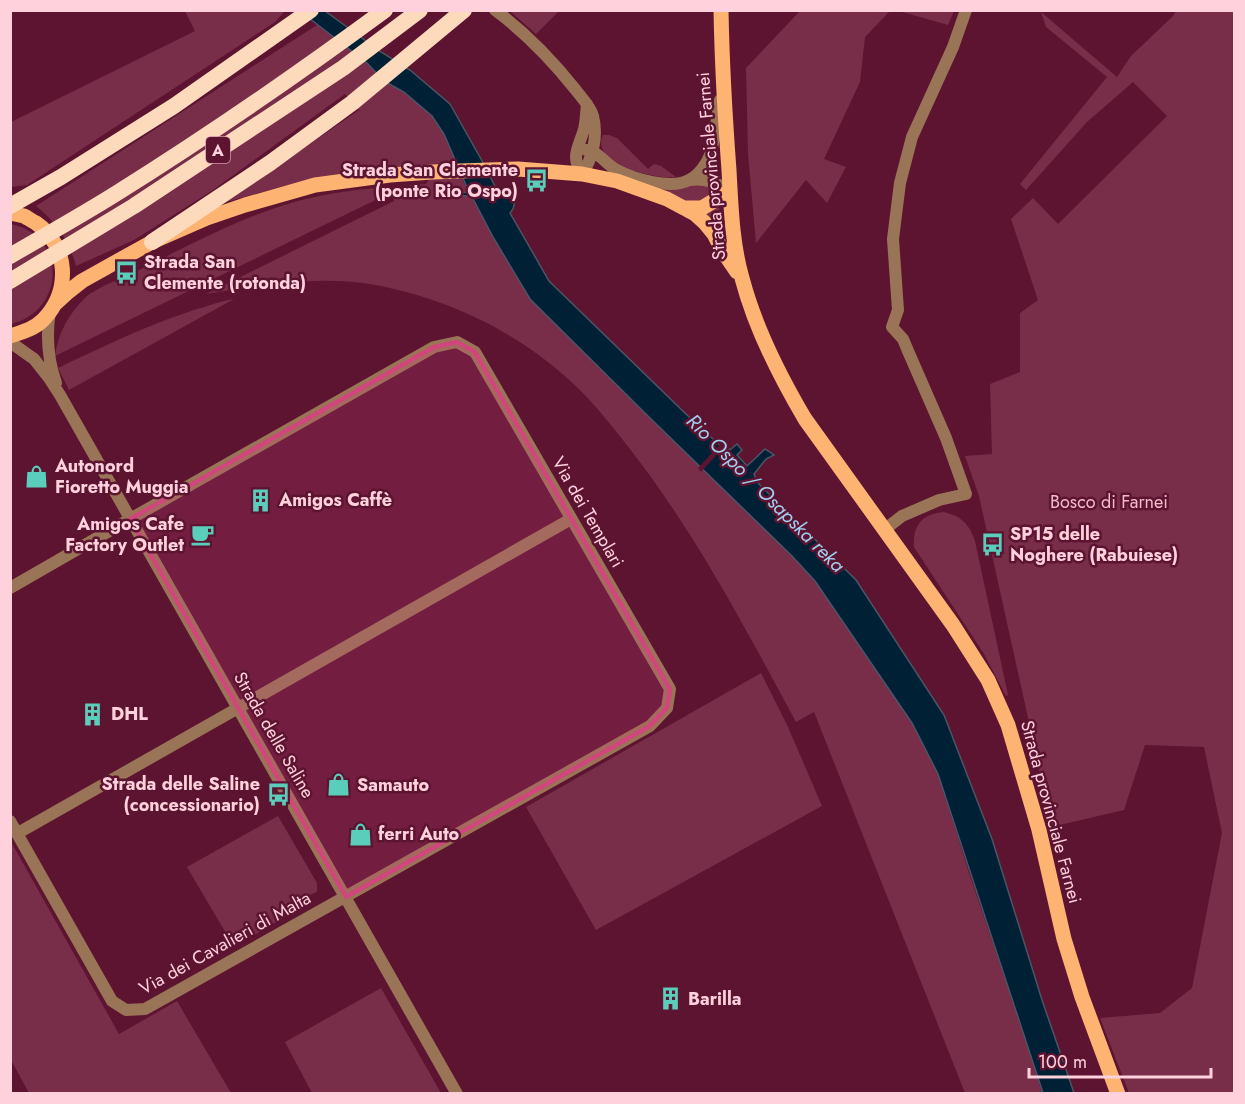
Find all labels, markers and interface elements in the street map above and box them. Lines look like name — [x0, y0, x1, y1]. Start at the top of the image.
street label: Strada provinciale Farnei — [690, 71, 732, 261]
road number: A — [206, 137, 230, 163]
place label: Strada San Clemente (ponte Rio Ospo) — [342, 157, 518, 204]
bus stop icon: Strada San Clemente (ponte Rio Ospo) — [523, 167, 549, 193]
place label: Strada San Clemente (rotonda) — [144, 249, 306, 296]
bus stop icon: Strada San Clemente (rotonda) — [113, 259, 139, 285]
water label: Rio Ospo / Osapska reka — [680, 407, 852, 579]
street label: Via dei Templari — [546, 452, 630, 572]
place label: Autonord Fioretto Muggia — [54, 453, 188, 500]
shop icon: Autonord Fioretto Muggia — [24, 463, 50, 489]
building icon: Amigos Caffè — [248, 487, 274, 513]
place label: Amigos Caffè — [278, 487, 392, 513]
park label: Bosco di Farnei — [1050, 489, 1168, 515]
place label: Amigos Cafe Factory Outlet — [65, 511, 184, 558]
cafe icon: Amigos Cafe Factory Outlet — [189, 521, 215, 547]
place label: SP15 delle Noghere (Rabuiese) — [1010, 521, 1178, 568]
bus stop icon: SP15 delle Noghere (Rabuiese) — [979, 531, 1005, 557]
street label: Strada delle Saline — [227, 667, 321, 803]
building icon: DHL — [80, 701, 106, 727]
place label: DHL — [111, 701, 148, 727]
street label: Strada provinciale Farnei — [1014, 718, 1088, 906]
place label: Strada delle Saline (concessionario) — [101, 771, 260, 818]
shop icon: Samauto — [326, 772, 352, 798]
place label: Samauto — [357, 772, 429, 798]
bus stop icon: Strada delle Saline (concessionario) — [265, 781, 291, 807]
shop icon: ferri Auto — [347, 821, 373, 847]
place label: ferri Auto — [378, 821, 460, 847]
street label: Via dei Cavalieri di Malta — [134, 885, 316, 1001]
building icon: Barilla — [657, 986, 683, 1012]
place label: Barilla — [688, 986, 741, 1012]
scale bar — [1029, 1041, 1210, 1079]
text: 100 m — [1038, 1049, 1087, 1075]

